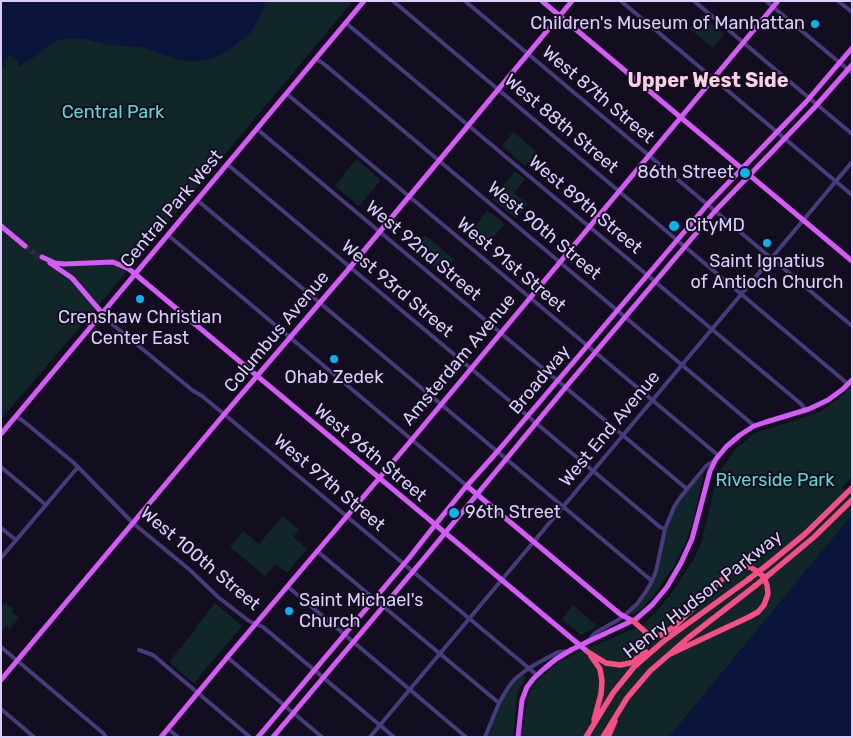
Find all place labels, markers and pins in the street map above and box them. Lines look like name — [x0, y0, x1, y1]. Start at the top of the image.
place label: Children's Museum of Manhattan — [530, 13, 805, 35]
marker: Children's Museum of Manhattan — [809, 18, 821, 30]
place label: 86th Street — [637, 162, 734, 184]
marker: 86th Street — [738, 166, 752, 180]
place label: CityMD — [685, 215, 745, 237]
marker: CityMD — [667, 219, 681, 233]
marker: Saint Ignatius of Antioch Church — [761, 237, 773, 249]
place label: Saint Ignatius of Antioch Church — [691, 251, 843, 294]
marker: Crenshaw Christian Center East — [134, 293, 146, 305]
place label: Crenshaw Christian Center East — [58, 307, 222, 350]
marker: Ohab Zedek — [328, 353, 340, 365]
place label: Ohab Zedek — [285, 367, 383, 389]
place label: 96th Street — [465, 502, 561, 524]
marker: 96th Street — [447, 506, 461, 520]
place label: Saint Michael's Church — [299, 590, 423, 632]
marker: Saint Michael's Church — [283, 605, 295, 617]

